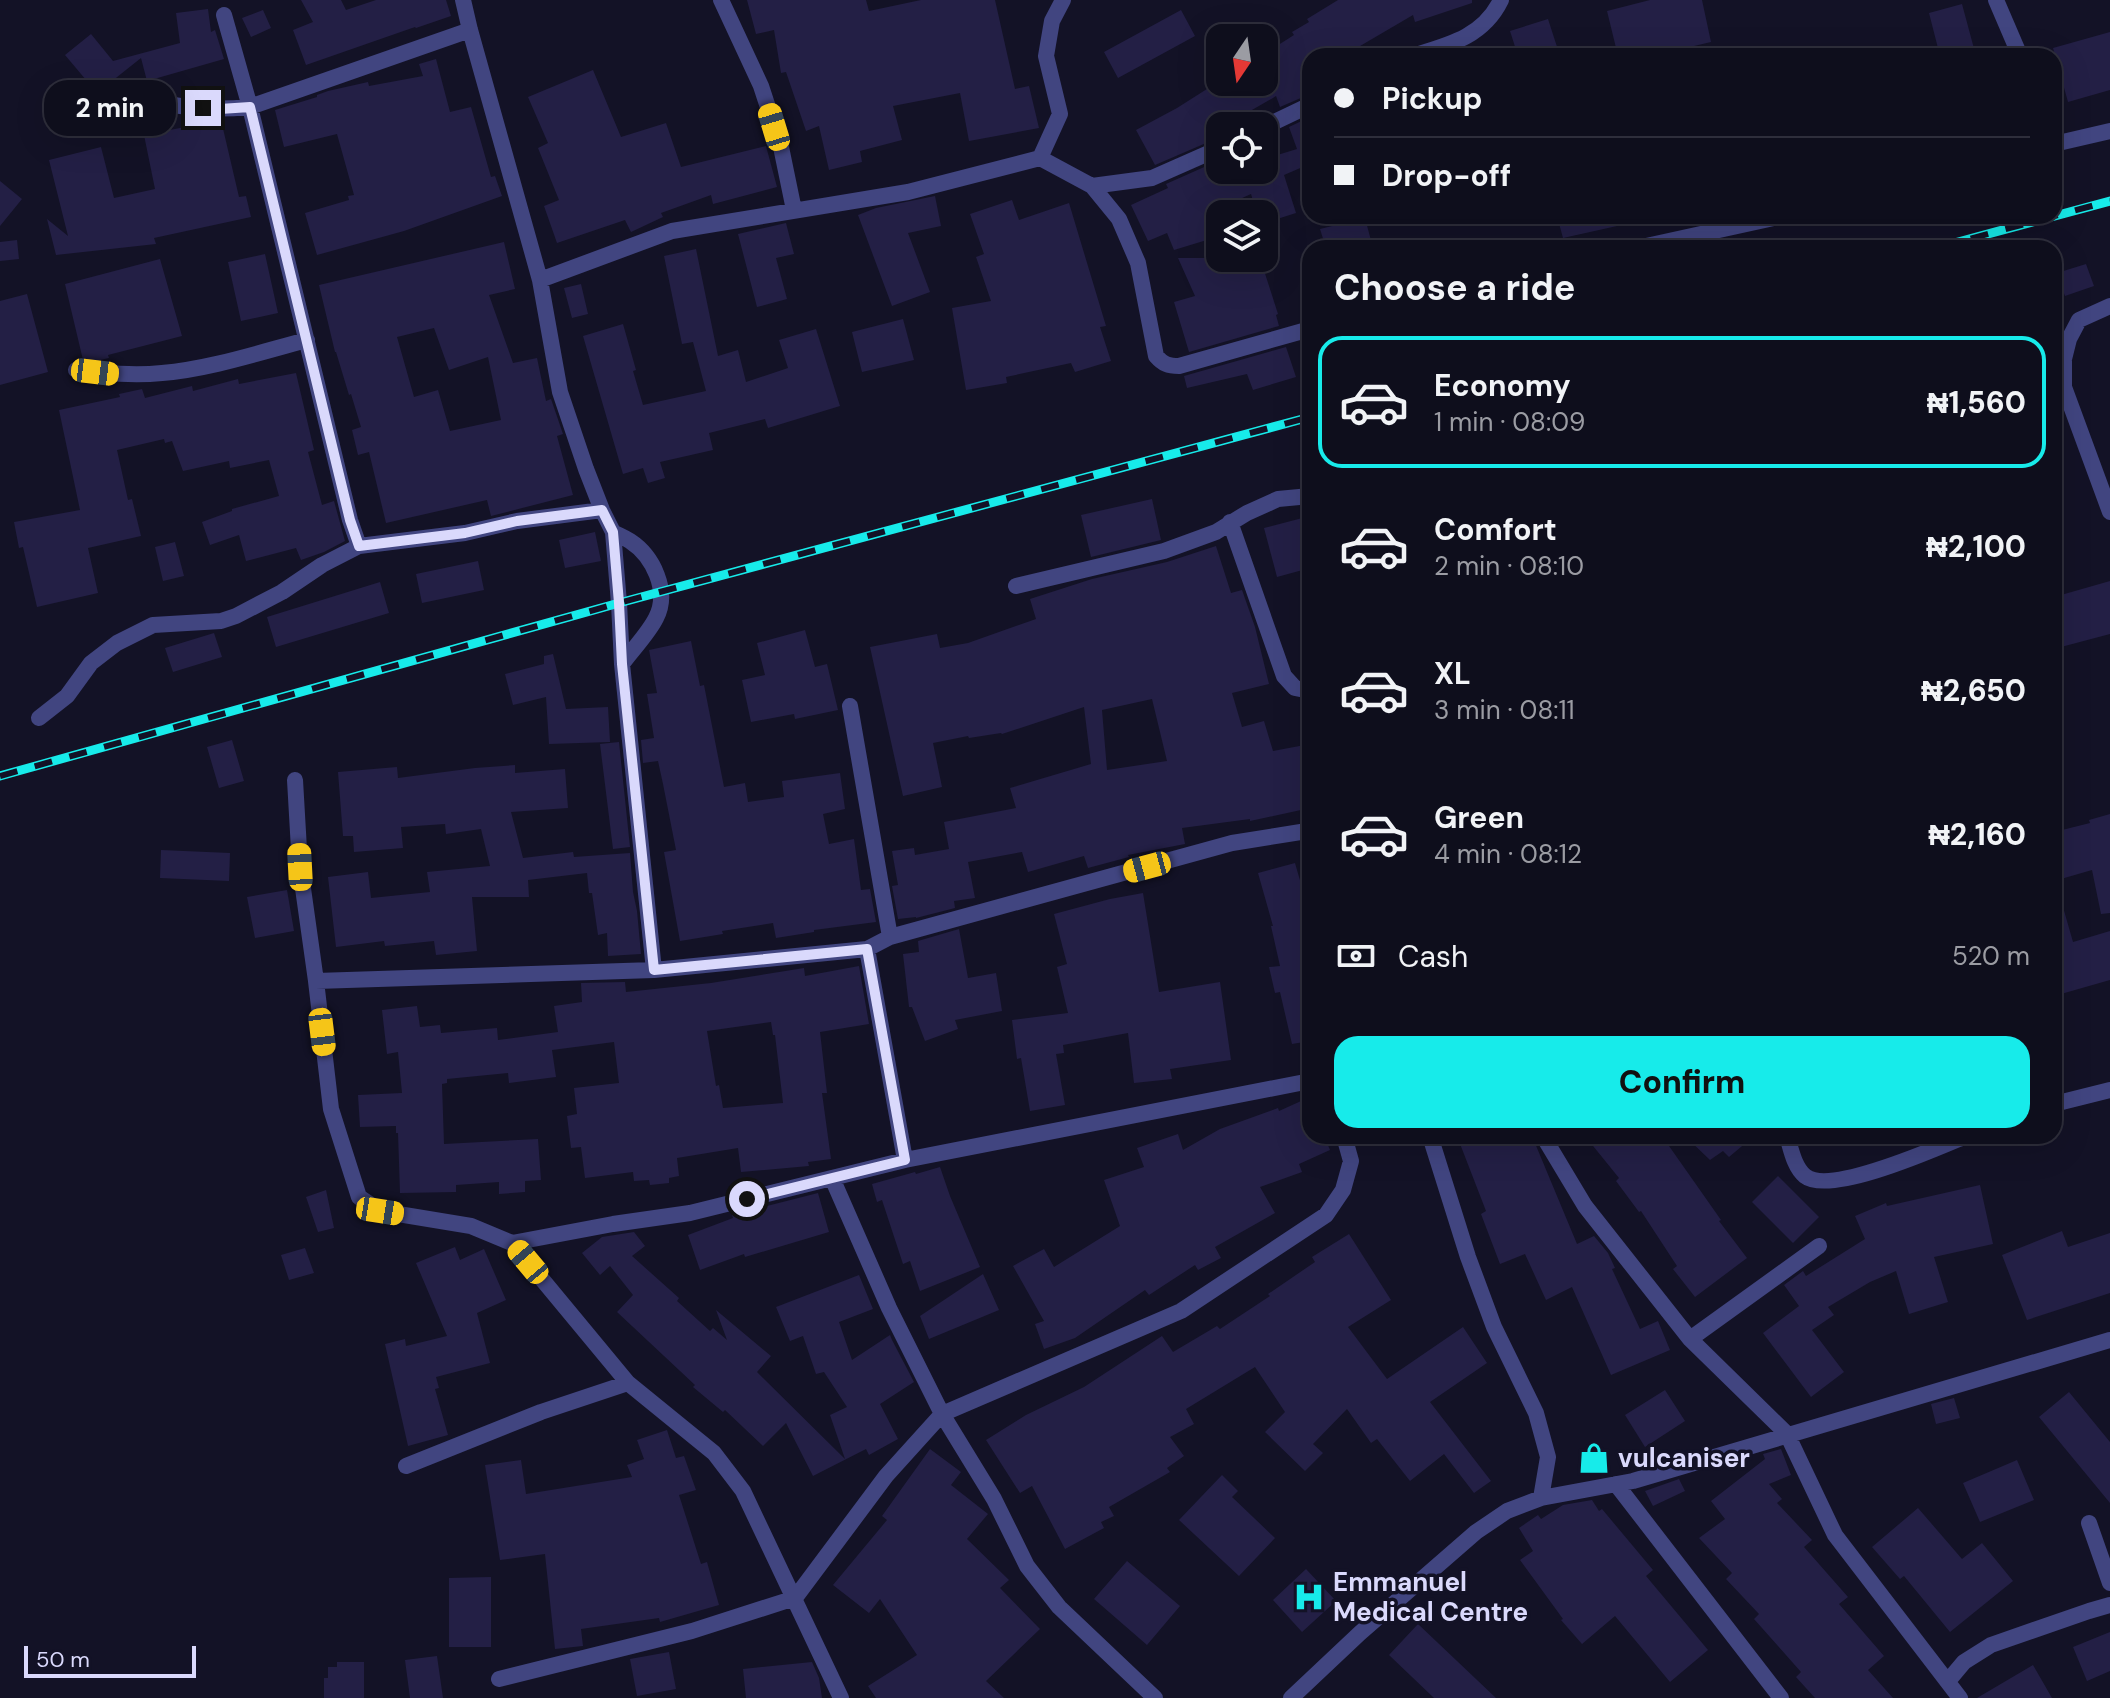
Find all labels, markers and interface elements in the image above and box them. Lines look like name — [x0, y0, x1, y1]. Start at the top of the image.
north arrow — [1206, 24, 1278, 96]
map controls — [1206, 24, 1278, 272]
text: Pickup — [1382, 79, 1482, 118]
callout: 2 min — [43, 80, 175, 136]
route end — [185, 90, 221, 126]
text: 2 min — [75, 91, 145, 125]
car — [756, 101, 792, 153]
button: locate — [1206, 112, 1278, 184]
text: Drop-off — [1382, 156, 1511, 195]
button: layers — [1206, 200, 1278, 272]
text: Choose a ride — [1334, 264, 1575, 311]
car — [70, 357, 120, 387]
icon: car — [1338, 366, 1410, 438]
text: Economy — [1434, 366, 1571, 405]
text: ₦1,560 — [1927, 383, 2026, 422]
text: 1 min · 08:09 — [1434, 405, 1585, 439]
icon: car — [1338, 510, 1410, 582]
text: Comfort — [1434, 510, 1557, 549]
text: ₦2,100 — [1926, 527, 2026, 566]
text: 2 min · 08:10 — [1434, 549, 1584, 583]
icon: car — [1338, 654, 1410, 726]
text: XL — [1434, 654, 1471, 693]
text: ₦2,650 — [1921, 671, 2026, 710]
text: 3 min · 08:11 — [1434, 693, 1575, 727]
icon: car — [1338, 798, 1410, 870]
text: Green — [1434, 798, 1524, 837]
text: ₦2,160 — [1928, 815, 2026, 854]
text: 4 min · 08:12 — [1434, 837, 1582, 871]
car — [287, 842, 313, 892]
car — [1121, 849, 1173, 885]
icon: cash — [1334, 934, 1378, 978]
text: Cash — [1398, 937, 1468, 976]
text: 520 m — [1952, 939, 2030, 973]
car — [307, 1007, 337, 1057]
button: Confirm — [1334, 1036, 2030, 1128]
route start — [729, 1181, 765, 1217]
car — [354, 1195, 406, 1227]
car — [503, 1236, 553, 1288]
shop icon: vulcaniser — [1577, 1441, 1611, 1475]
place label: vulcaniser — [1618, 1441, 1750, 1475]
place label: Emmanuel Medical Centre — [1333, 1565, 1528, 1629]
hospital icon: Emmanuel Medical Centre — [1292, 1580, 1326, 1614]
scale bar — [24, 1642, 196, 1678]
text: 50 m — [36, 1645, 90, 1674]

